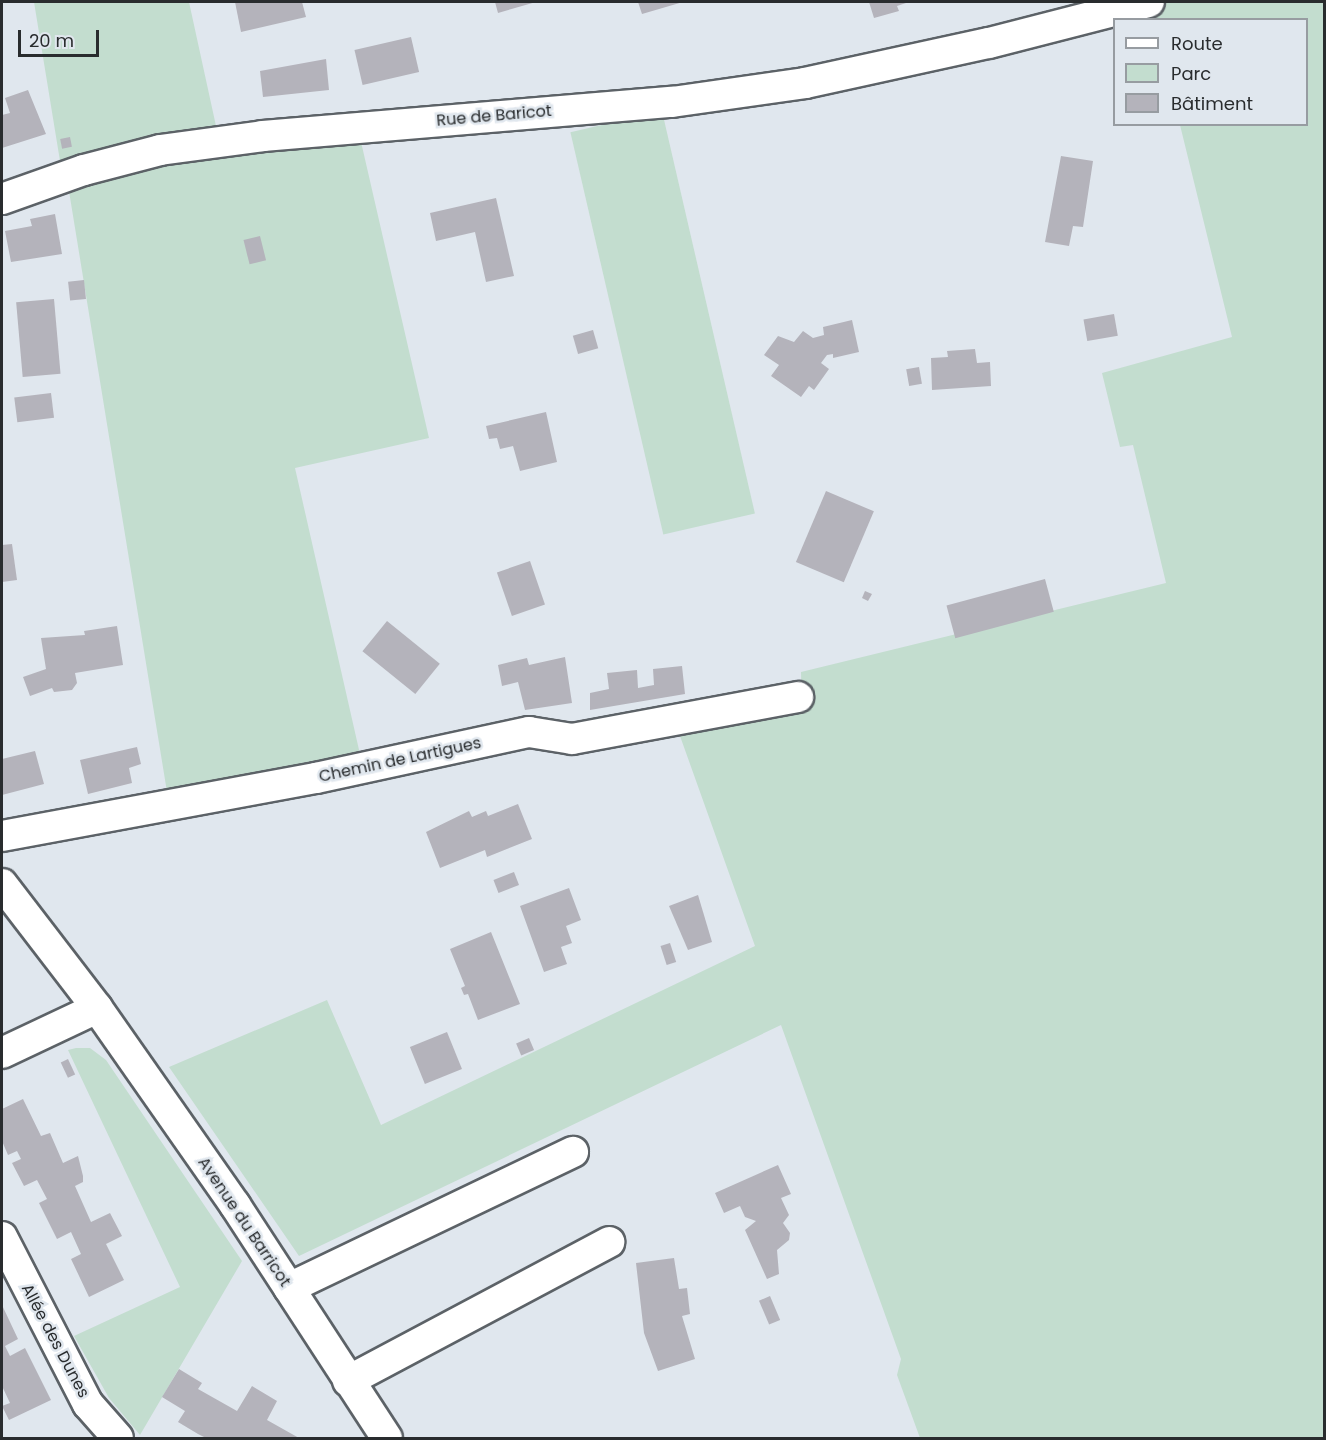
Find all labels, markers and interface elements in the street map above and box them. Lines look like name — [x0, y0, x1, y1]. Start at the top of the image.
scale bar — [21, 18, 102, 56]
legend — [1113, 18, 1308, 126]
text: 20 m — [29, 28, 74, 53]
text: Route — [1171, 31, 1223, 56]
text: Parc — [1171, 61, 1211, 86]
text: Bâtiment — [1171, 91, 1253, 116]
street label: Rue de Baricot — [436, 101, 552, 131]
street label: Chemin de Lartigues — [317, 733, 483, 787]
street label: Avenue du Barricot — [194, 1154, 294, 1290]
street label: Allée des Dunes — [17, 1281, 93, 1401]

